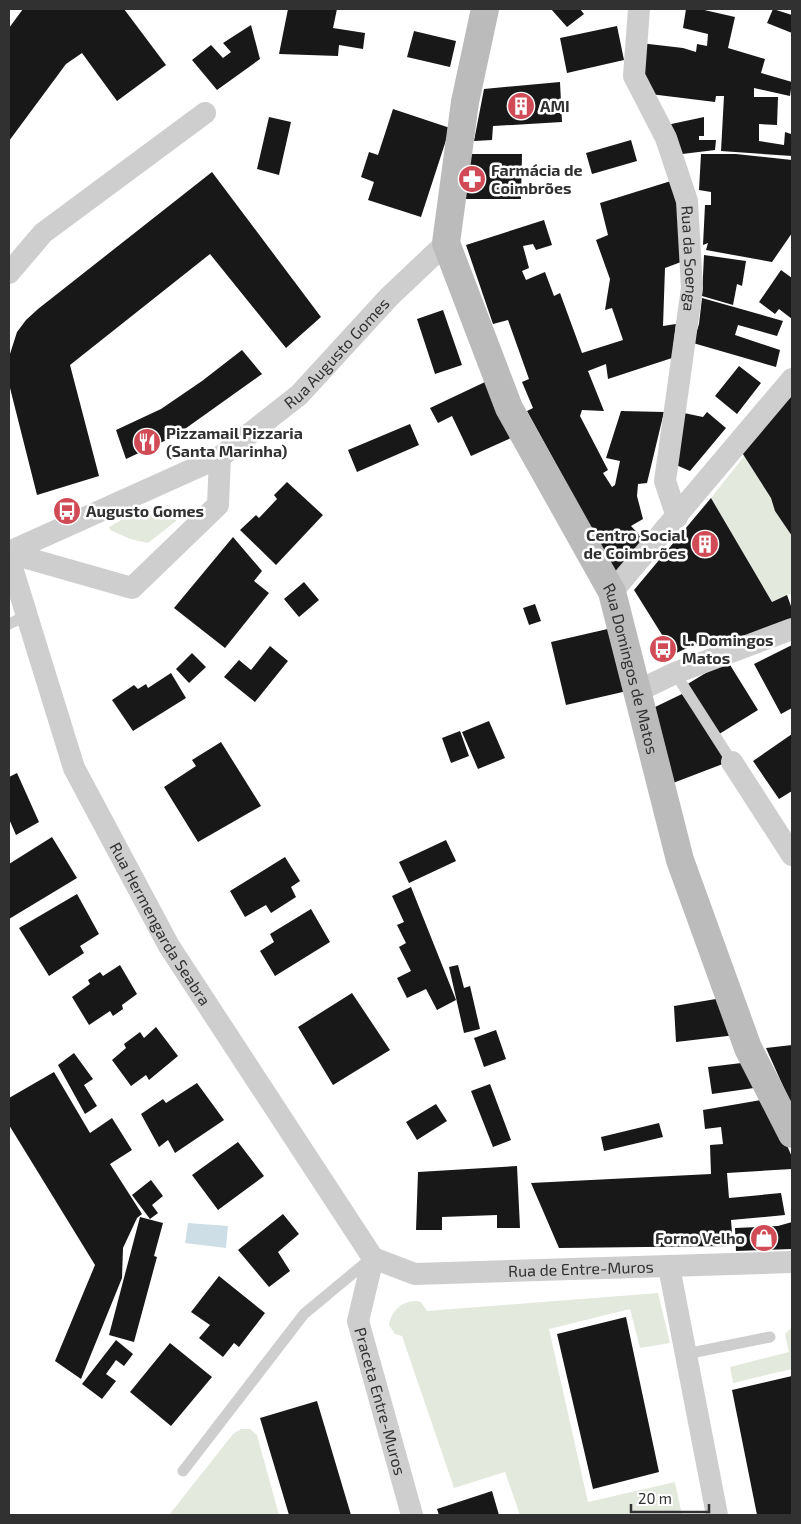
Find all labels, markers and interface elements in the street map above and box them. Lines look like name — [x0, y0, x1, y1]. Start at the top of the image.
building icon: AMI — [506, 91, 536, 121]
place label: AMI — [540, 96, 570, 115]
place label: Farmácia de Coimbrões — [491, 160, 582, 197]
pharmacy icon: Farmácia de Coimbrões — [457, 164, 487, 194]
street label: Rua da Soenga — [678, 205, 702, 313]
street label: Rua Augusto Gomes — [280, 293, 393, 412]
place label: Pizzamail Pizzaria (Santa Marinha) — [166, 423, 303, 460]
restaurant icon: Pizzamail Pizzaria (Santa Marinha) — [132, 427, 162, 457]
bus stop icon: Augusto Gomes — [52, 496, 82, 526]
place label: Augusto Gomes — [86, 501, 204, 520]
place label: Centro Social de Coimbrões — [583, 525, 687, 562]
building icon: Centro Social de Coimbrões — [690, 529, 720, 559]
street label: Rua Domingos de Matos — [600, 580, 663, 756]
place label: L. Domingos Matos — [682, 630, 774, 667]
bus stop icon: L. Domingos Matos — [648, 634, 678, 664]
street label: Rua Hermengarda Seabra — [106, 839, 215, 1009]
shop icon: Forno Velho — [749, 1223, 779, 1253]
place label: Forno Velho — [655, 1228, 745, 1247]
street label: Rua de Entre-Muros — [508, 1256, 654, 1280]
street label: Praceta Entre-Muros — [351, 1325, 410, 1477]
scale bar — [631, 1482, 708, 1514]
text: 20 m — [638, 1489, 672, 1507]

